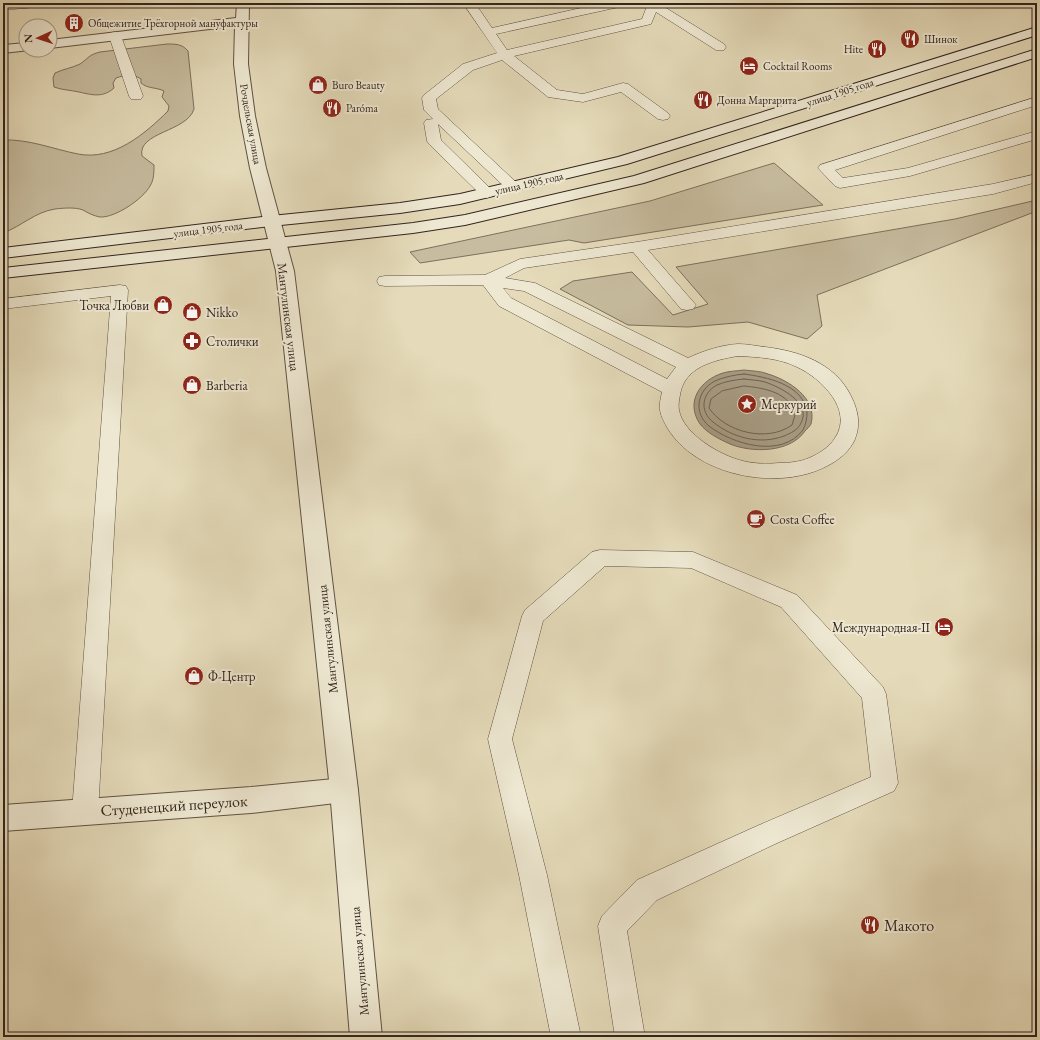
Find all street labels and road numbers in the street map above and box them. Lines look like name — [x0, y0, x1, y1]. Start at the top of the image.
street label: улица 1905 года — [805, 74, 876, 109]
street label: Рочдельская улица — [237, 83, 265, 166]
street label: улица 1905 года — [493, 168, 565, 198]
street label: улица 1905 года — [173, 218, 244, 240]
street label: Мантулинская улица — [273, 262, 304, 373]
street label: Мантулинская улица — [313, 583, 342, 694]
street label: Студенецкий переулок — [100, 790, 249, 821]
street label: Мантулинская улица — [346, 905, 373, 1016]

